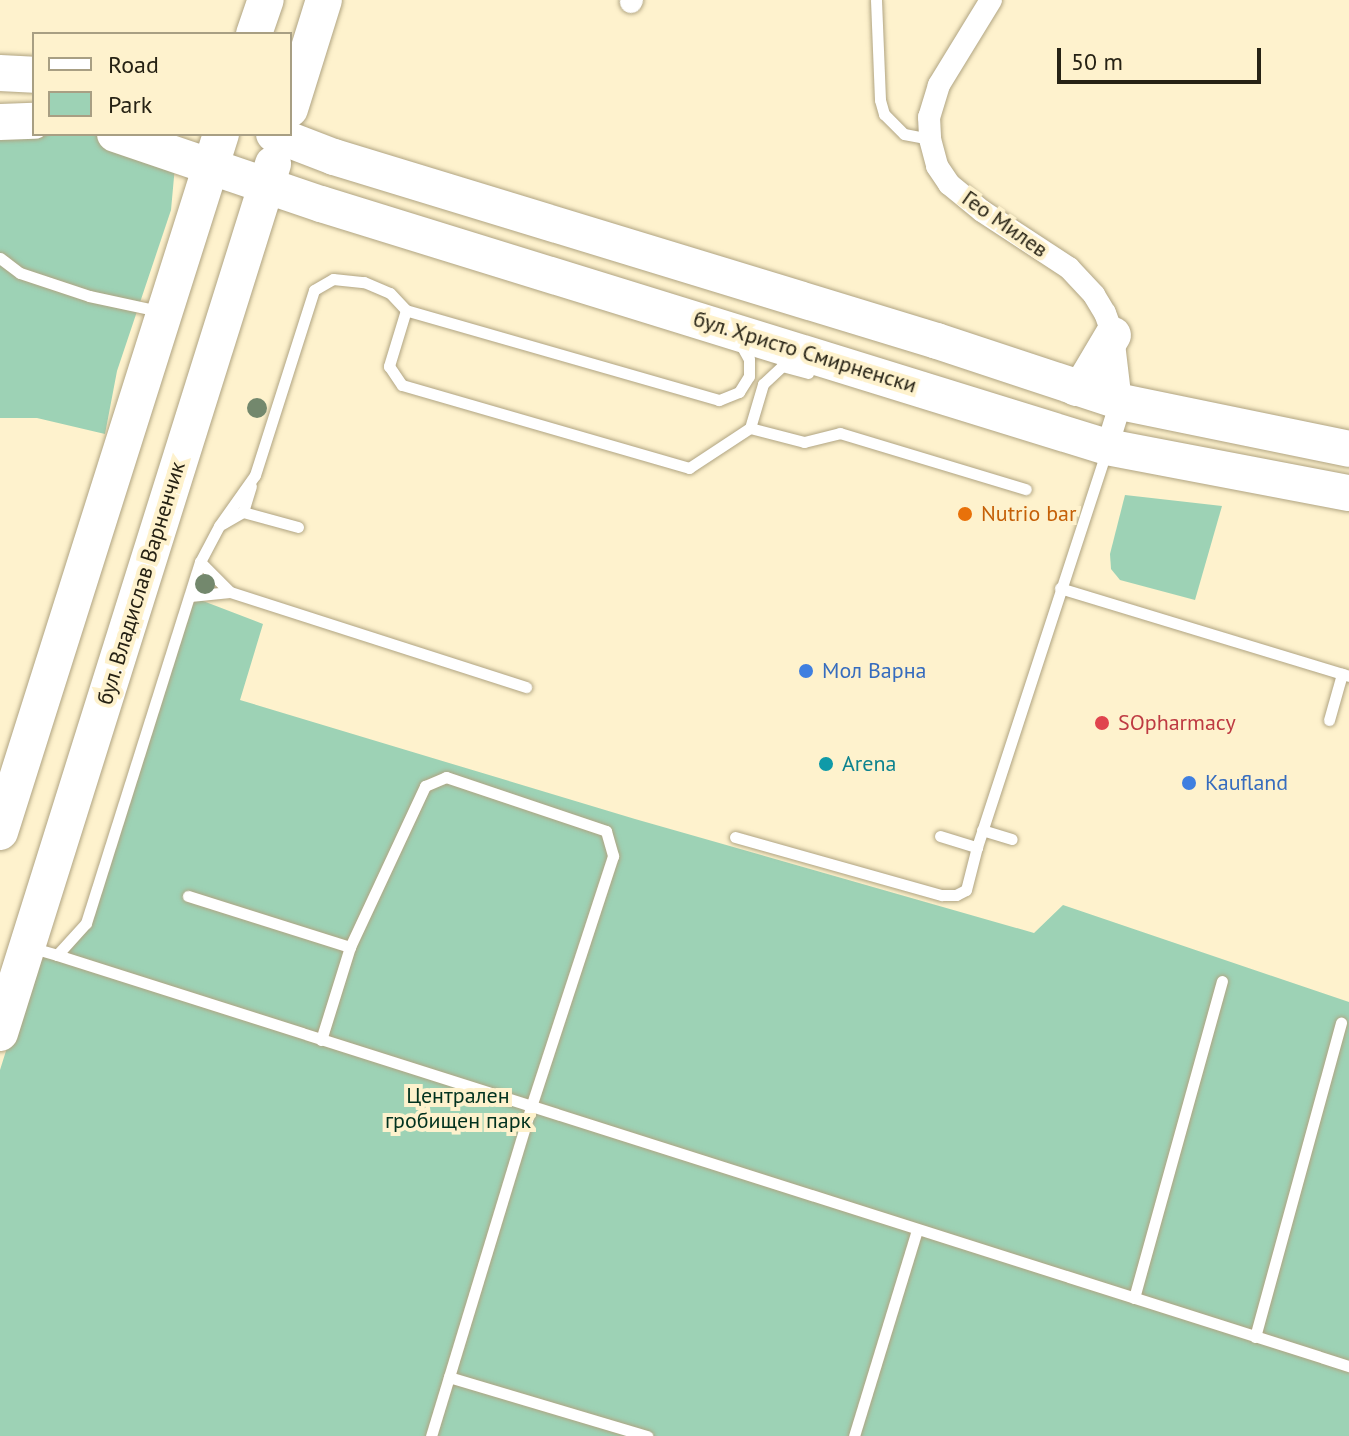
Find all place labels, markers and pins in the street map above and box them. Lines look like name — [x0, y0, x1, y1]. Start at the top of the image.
place label: Nutrio bar — [981, 501, 1076, 527]
marker: Nutrio bar — [956, 505, 974, 523]
place label: Мол Варна — [822, 658, 926, 684]
marker: Мол Варна — [797, 662, 815, 680]
place label: SOpharmacy — [1118, 710, 1236, 736]
marker: SOpharmacy — [1093, 714, 1111, 732]
place label: Arena — [842, 751, 896, 777]
marker: Arena — [817, 755, 835, 773]
place label: Kaufland — [1205, 770, 1288, 796]
marker: Kaufland — [1180, 774, 1198, 792]

